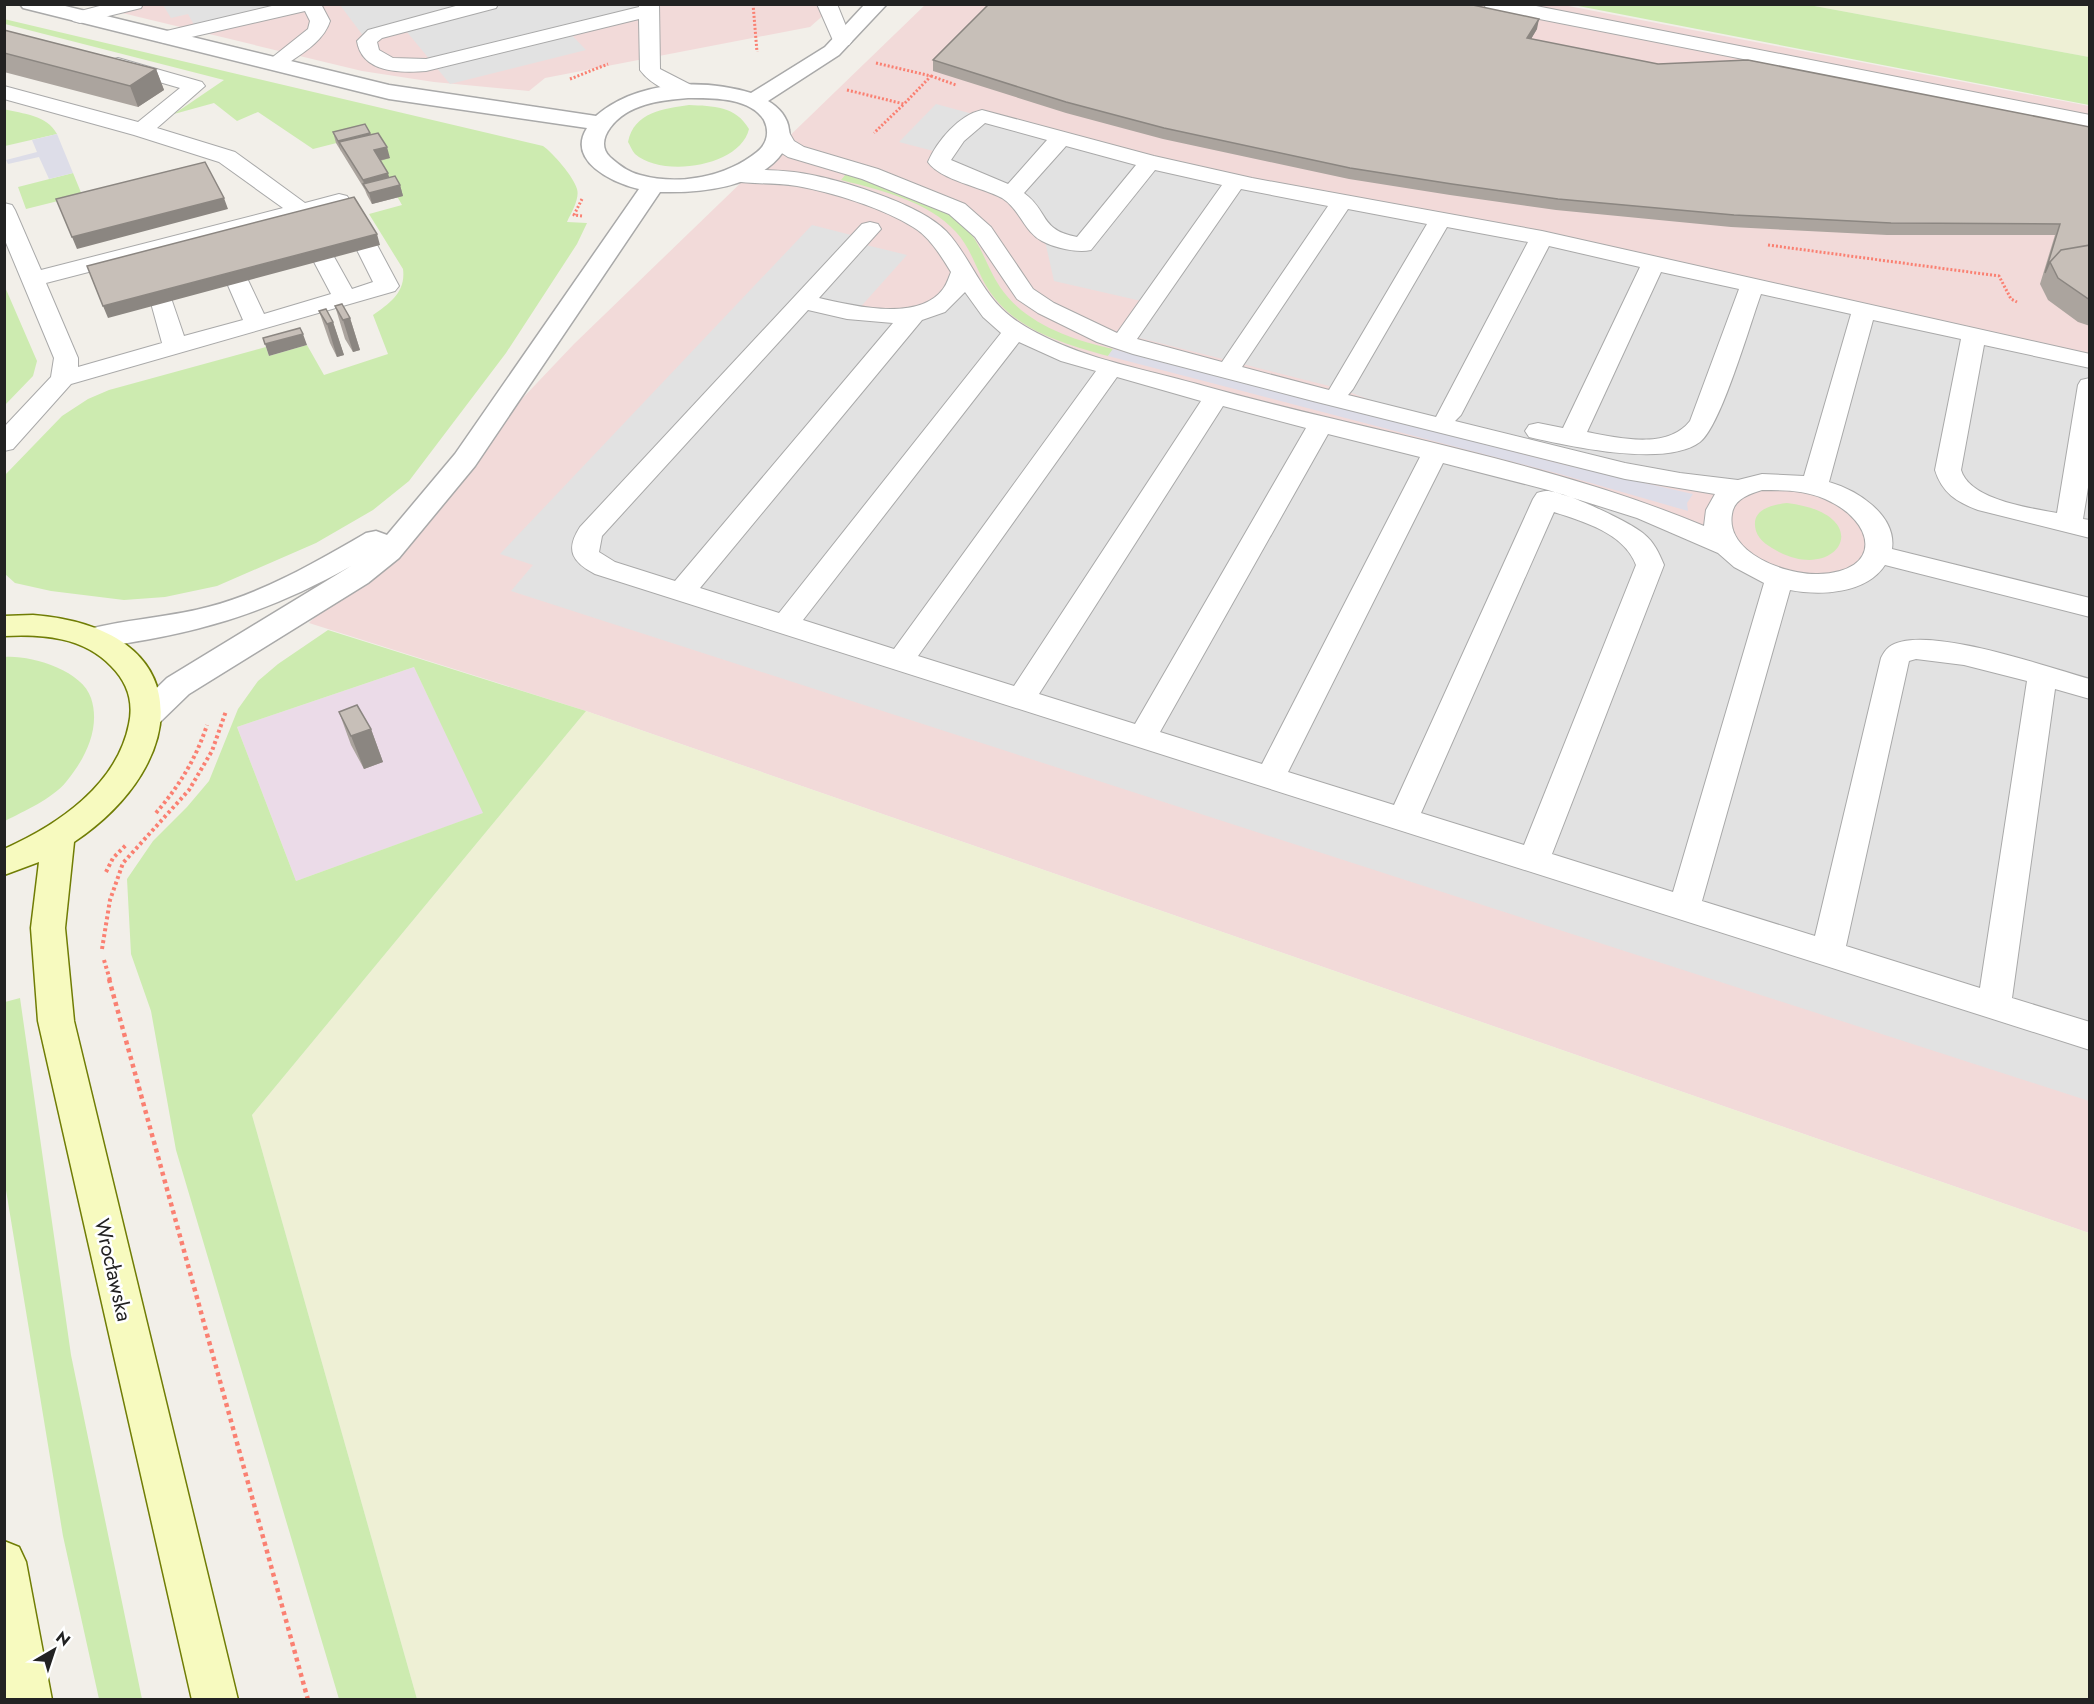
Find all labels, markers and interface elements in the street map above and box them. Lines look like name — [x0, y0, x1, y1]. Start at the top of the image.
street label: Wrocławska — [87, 1216, 139, 1324]
north arrow — [24, 1620, 84, 1680]
text: N — [51, 1626, 75, 1652]

